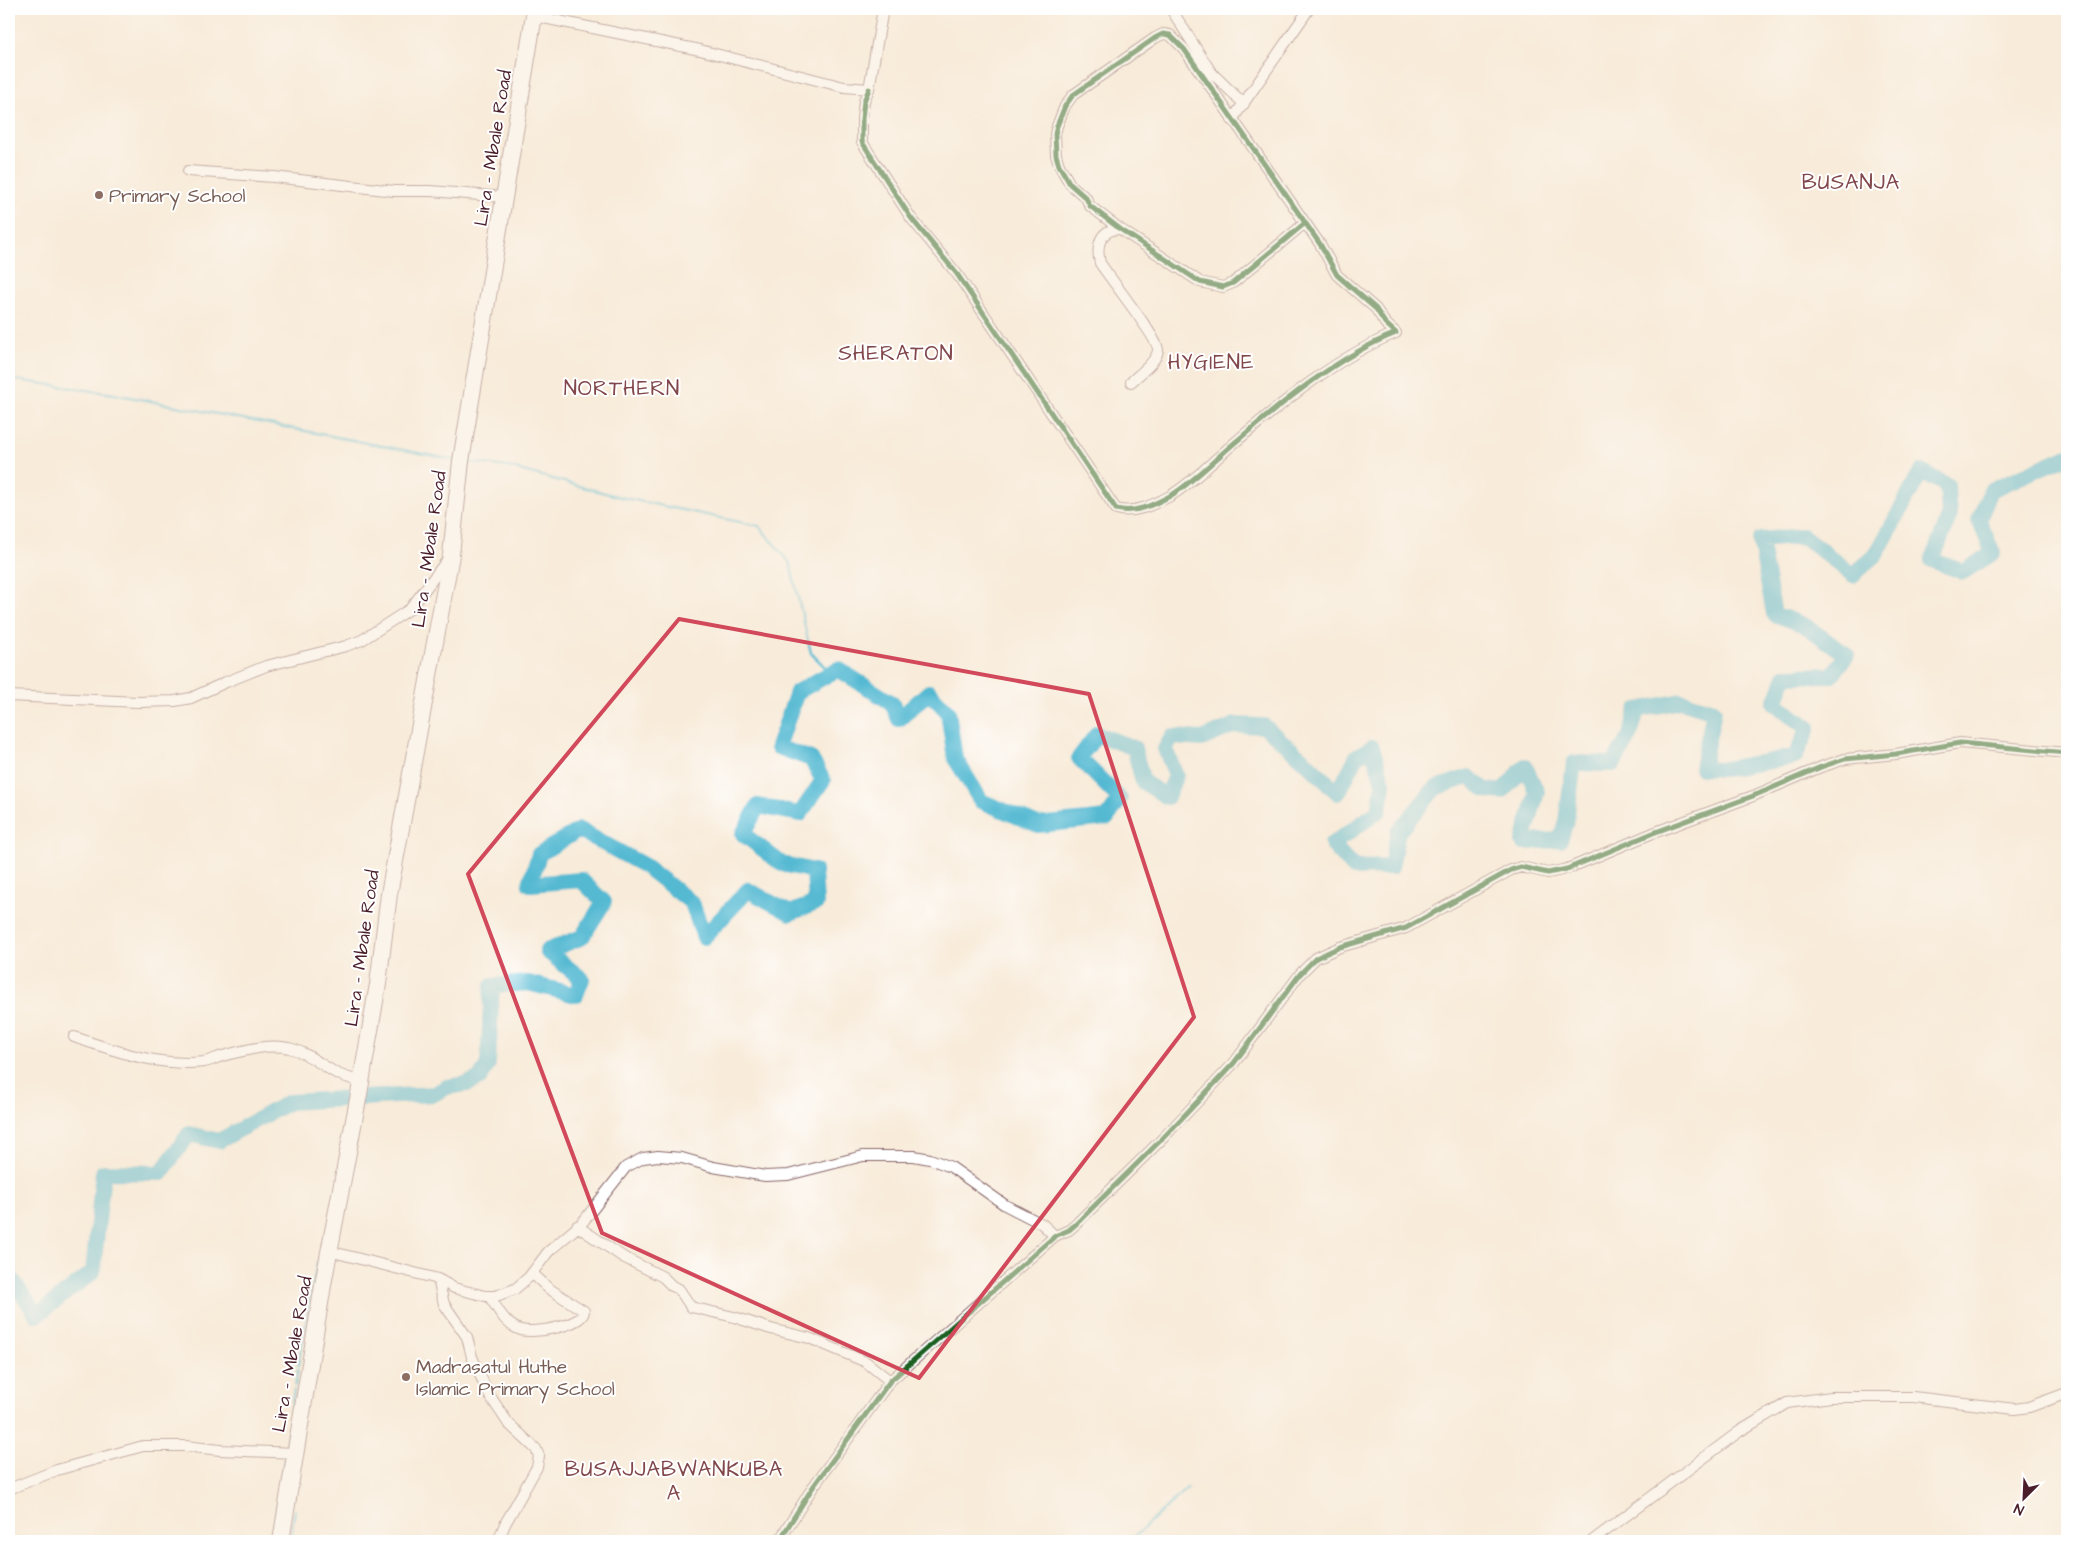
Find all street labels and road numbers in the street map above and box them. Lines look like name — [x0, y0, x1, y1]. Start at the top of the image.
street label: Lira - Mbale Road — [468, 68, 519, 228]
street label: Lira - Mbale Road — [405, 469, 454, 629]
street label: Lira - Mbale Road — [338, 868, 387, 1028]
street label: Lira - Mbale Road — [265, 1274, 320, 1434]

